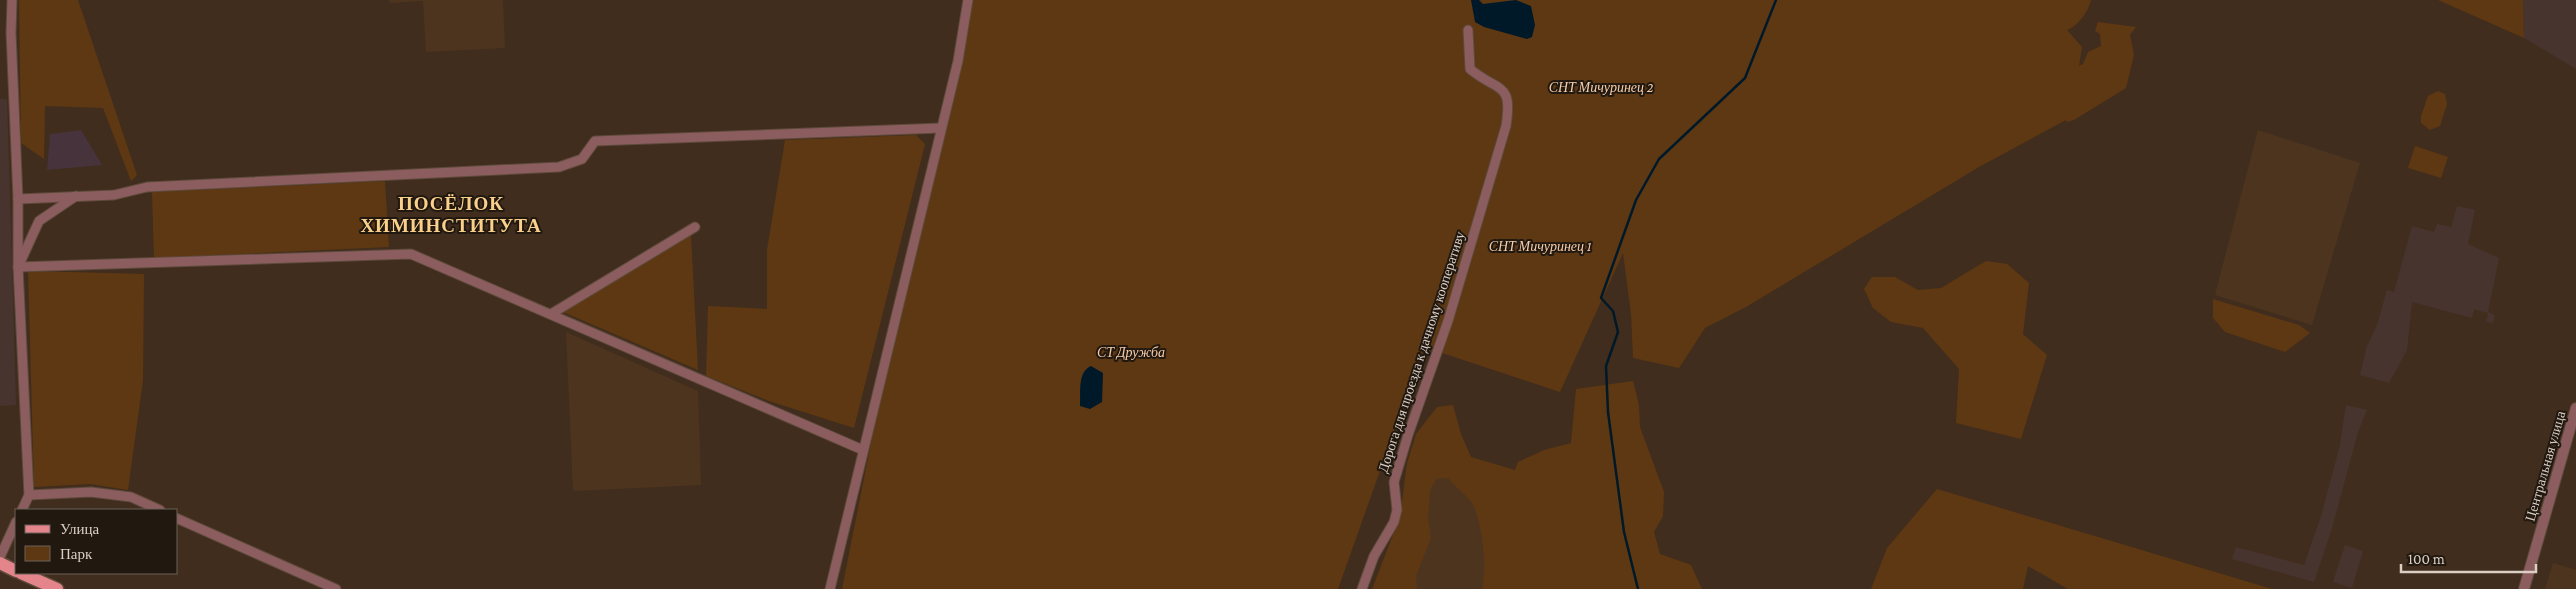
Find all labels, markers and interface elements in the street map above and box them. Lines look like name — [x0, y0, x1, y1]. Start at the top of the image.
park label: СНТ Мичуринец 2 — [1549, 79, 1654, 95]
district label: ПОСЁЛОК ХИМИНСТИТУТА — [360, 193, 542, 236]
street label: Дорога для проезда к дачному кооперативу — [1374, 229, 1468, 475]
park label: СНТ Мичуринец 1 — [1489, 238, 1592, 254]
park label: СТ Дружба — [1097, 344, 1165, 360]
street label: Центральная улица — [2522, 408, 2569, 523]
legend — [15, 509, 178, 574]
text: Улица — [60, 521, 99, 537]
scale bar — [2401, 542, 2536, 574]
text: Парк — [60, 546, 93, 562]
text: 100 m — [2408, 551, 2445, 567]

